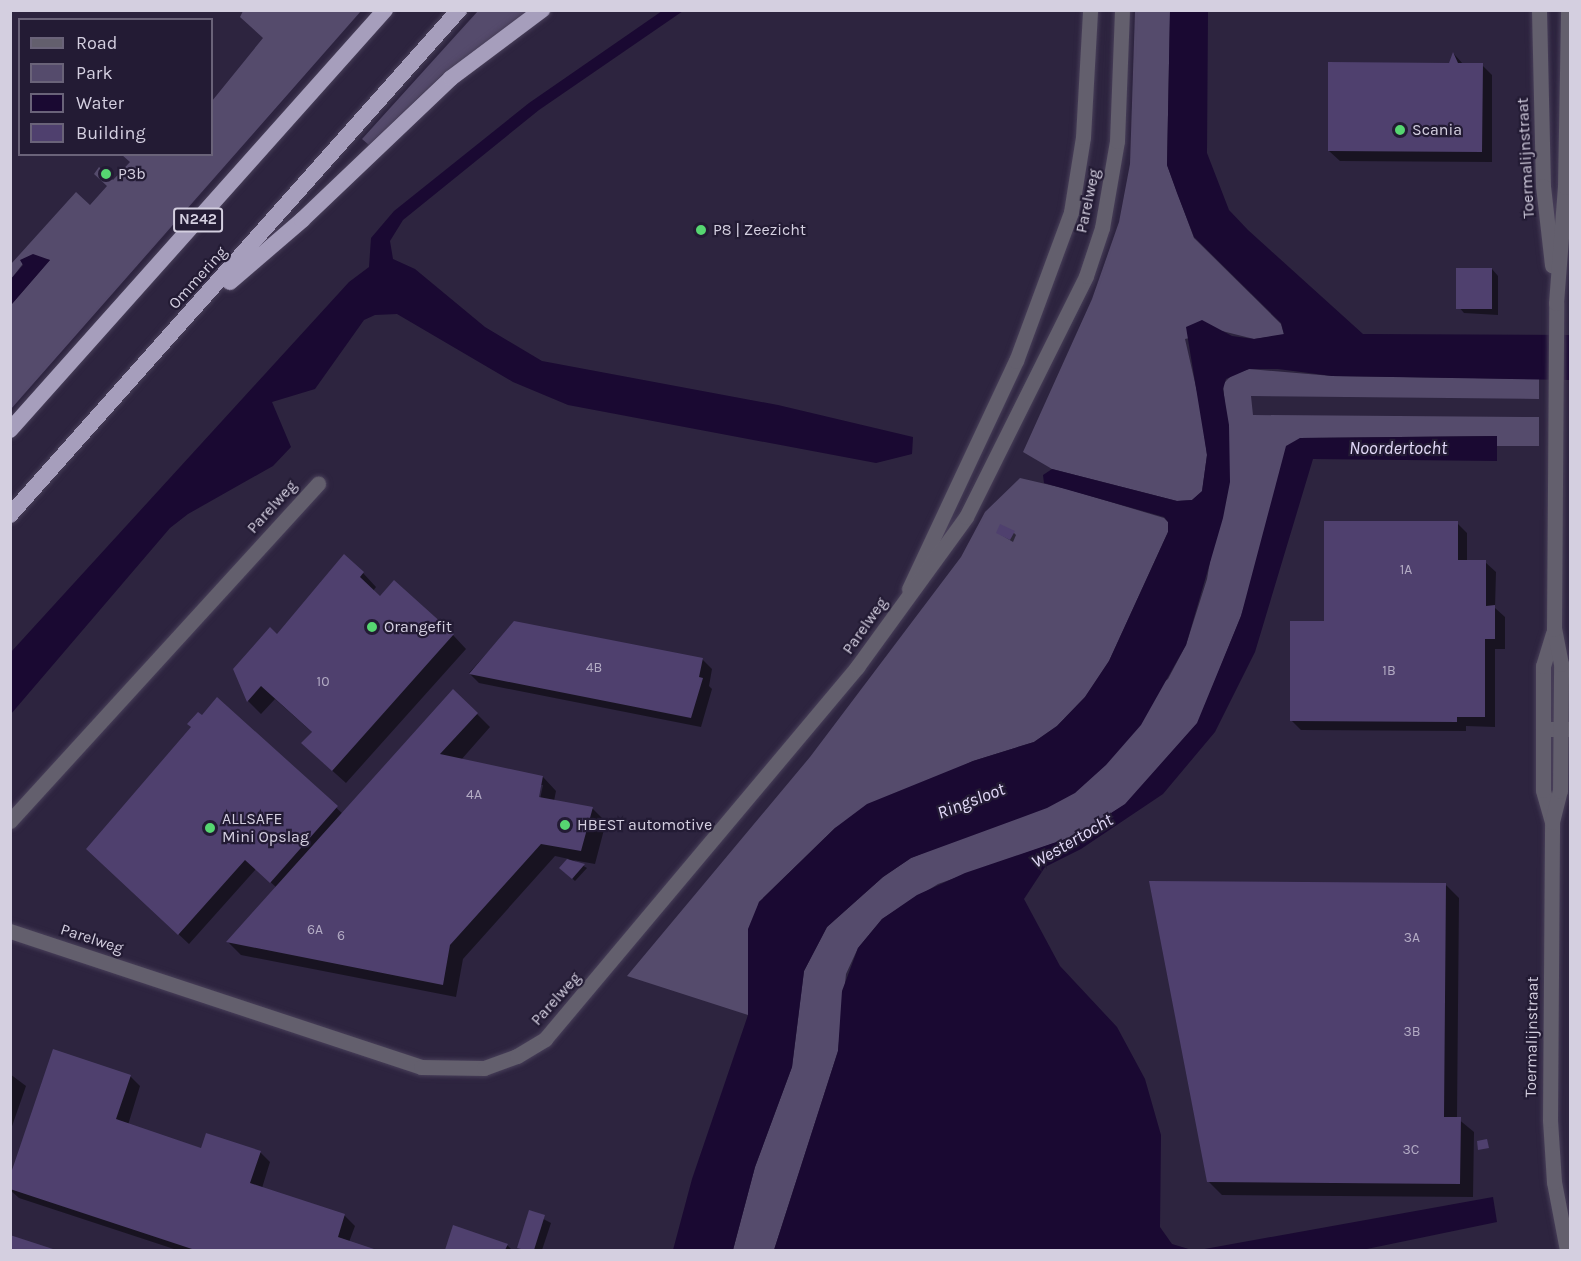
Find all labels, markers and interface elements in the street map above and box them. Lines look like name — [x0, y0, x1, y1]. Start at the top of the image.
legend — [18, 18, 213, 156]
text: Road — [76, 32, 117, 54]
text: Park — [76, 62, 113, 84]
text: Water — [76, 92, 124, 114]
street label: Toermalijnstraat — [1513, 97, 1539, 219]
place label: Scania — [1412, 120, 1462, 140]
text: Building — [76, 122, 146, 144]
marker: Scania — [1393, 123, 1407, 137]
place label: P3b — [118, 164, 146, 184]
marker: P3b — [99, 167, 113, 181]
street label: Parelweg — [1072, 167, 1104, 235]
road number: N242 — [172, 208, 224, 232]
place label: P8 | Zeezicht — [713, 220, 806, 240]
marker: P8 | Zeezicht — [694, 223, 708, 237]
street label: Ommering — [165, 243, 231, 313]
water label: Noordertocht — [1349, 437, 1447, 459]
street label: Parelweg — [243, 476, 301, 538]
house number: 1A — [1400, 562, 1412, 578]
street label: Parelweg — [838, 594, 892, 658]
place label: Orangefit — [384, 617, 452, 637]
marker: Orangefit — [365, 620, 379, 634]
house number: 4B — [586, 660, 602, 676]
house number: 1B — [1382, 663, 1396, 679]
house number: 10 — [317, 674, 329, 690]
water label: Ringsloot — [934, 778, 1008, 824]
house number: 4A — [466, 787, 482, 803]
place label: ALLSAFE Mini Opslag — [222, 809, 309, 847]
water label: Westertocht — [1027, 809, 1117, 873]
place label: HBEST automotive — [577, 815, 712, 835]
marker: HBEST automotive — [558, 818, 572, 832]
marker: ALLSAFE Mini Opslag — [203, 821, 217, 835]
street label: Parelweg — [58, 920, 126, 958]
house number: 6A — [307, 922, 323, 938]
house number: 6 — [337, 928, 345, 944]
house number: 3A — [1404, 930, 1420, 946]
street label: Parelweg — [527, 968, 585, 1030]
street label: Toermalijnstraat — [1521, 976, 1543, 1098]
house number: 3B — [1404, 1024, 1420, 1040]
house number: 3C — [1403, 1142, 1419, 1158]

